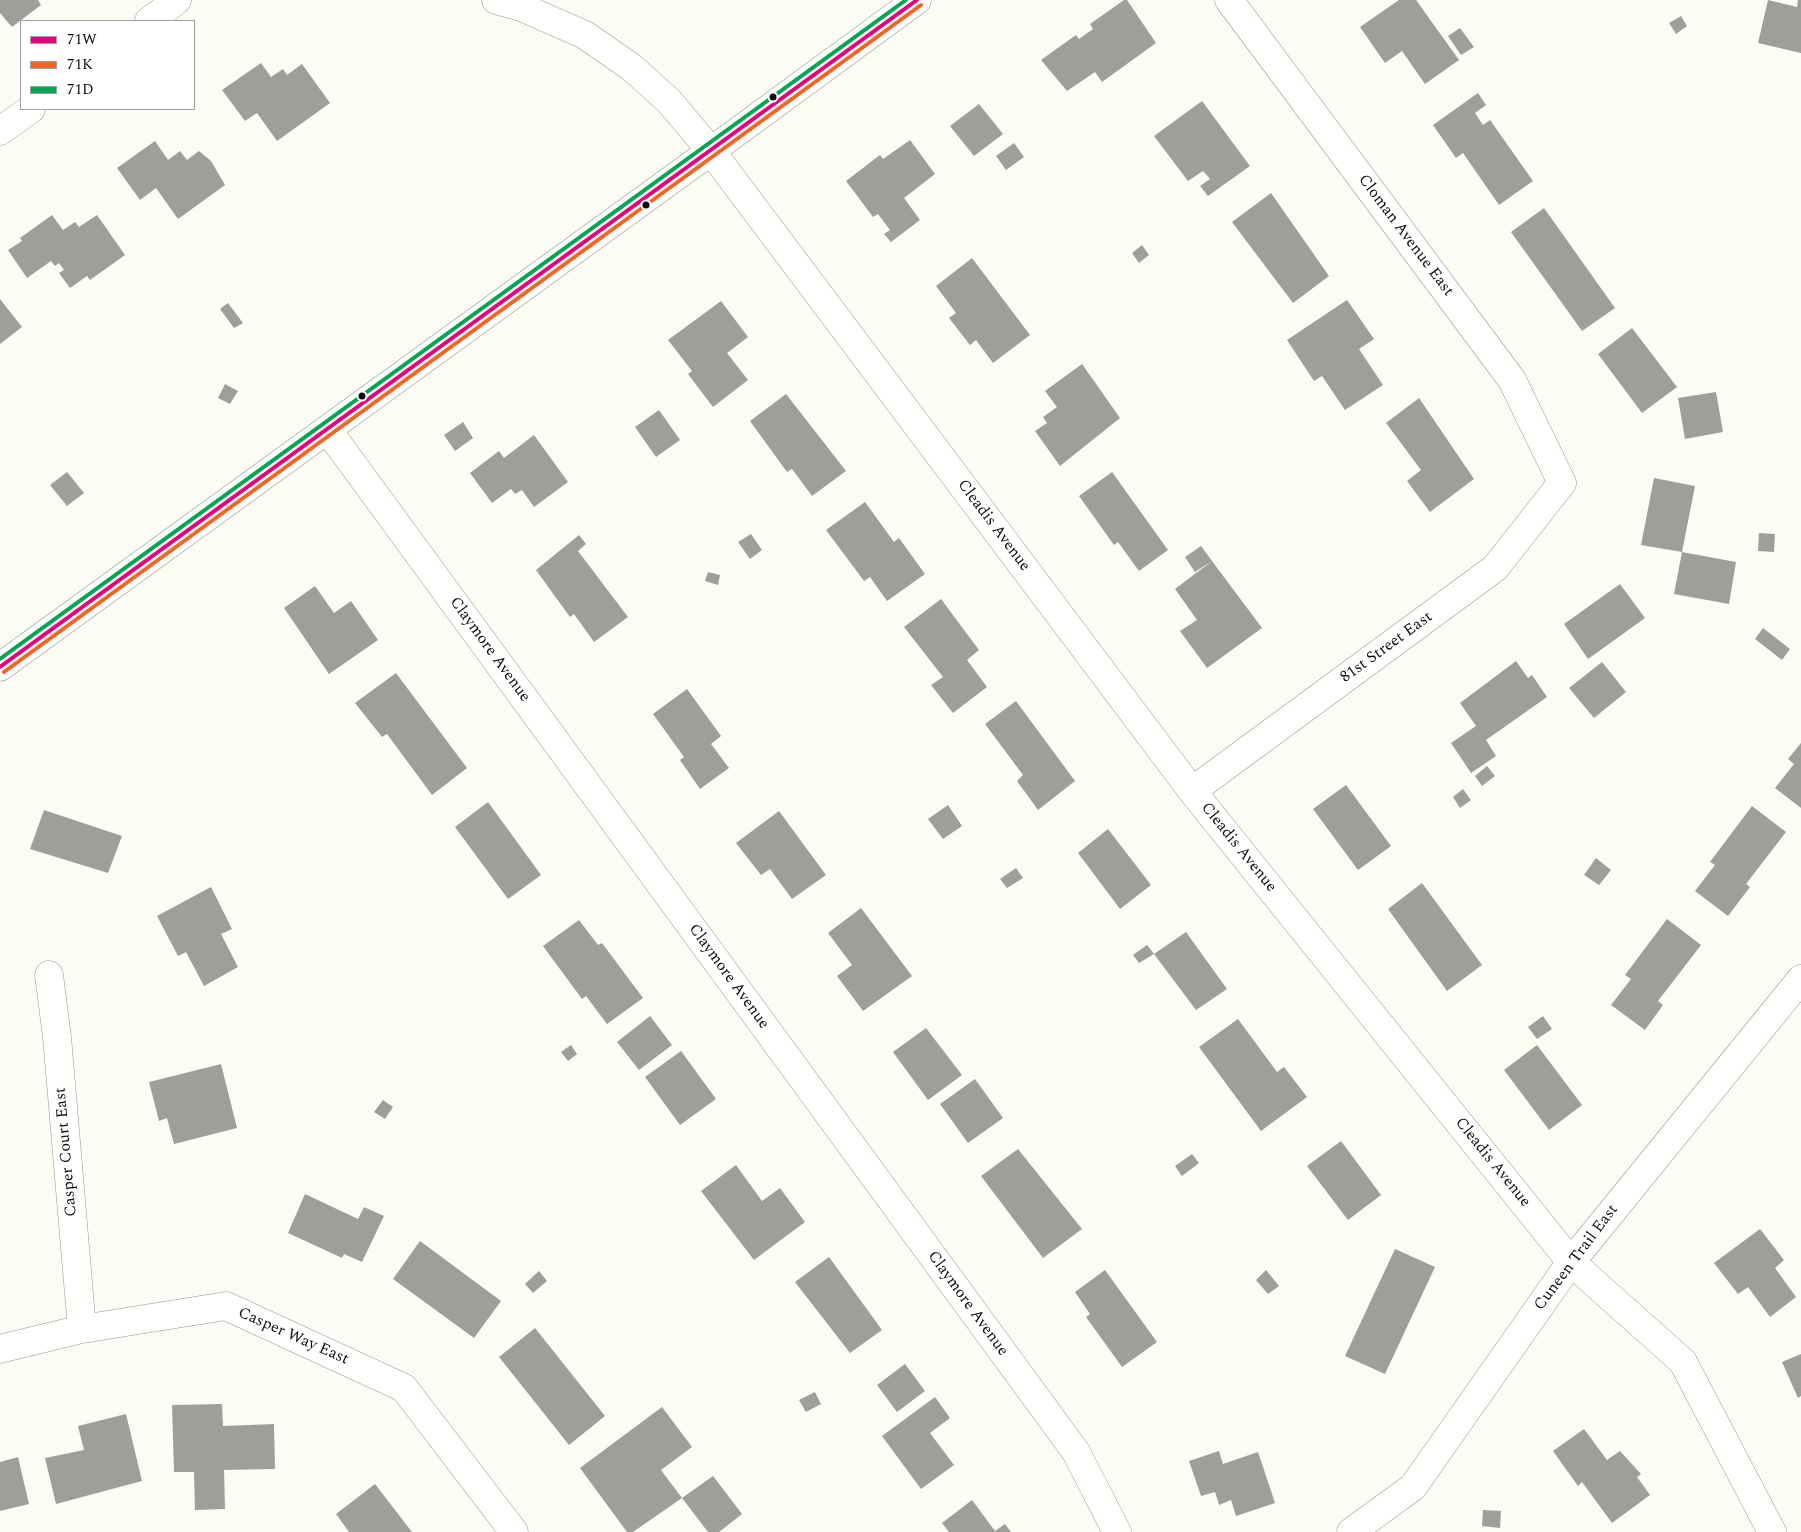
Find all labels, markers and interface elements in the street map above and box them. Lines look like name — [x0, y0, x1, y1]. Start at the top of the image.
legend — [20, 20, 195, 110]
text: 71W — [67, 28, 97, 51]
text: 71K — [67, 53, 93, 76]
text: 71D — [67, 78, 94, 101]
unlabelled marker — [768, 92, 778, 102]
street label: Cloman Avenue East — [1353, 171, 1457, 301]
unlabelled marker — [641, 200, 651, 210]
unlabelled marker — [357, 391, 367, 401]
street label: Cleadis Avenue — [952, 476, 1034, 576]
street label: Claymore Avenue — [444, 594, 534, 706]
street label: 81st Street East — [1337, 608, 1437, 688]
street label: Cleadis Avenue — [1196, 799, 1280, 897]
street label: Claymore Avenue — [683, 921, 773, 1033]
street label: Casper Court East — [52, 1087, 82, 1217]
street label: Cleadis Avenue — [1450, 1114, 1534, 1212]
street label: Cuneen Trail East — [1531, 1201, 1623, 1315]
street label: Claymore Avenue — [922, 1248, 1012, 1360]
street label: Casper Way East — [235, 1304, 351, 1370]

